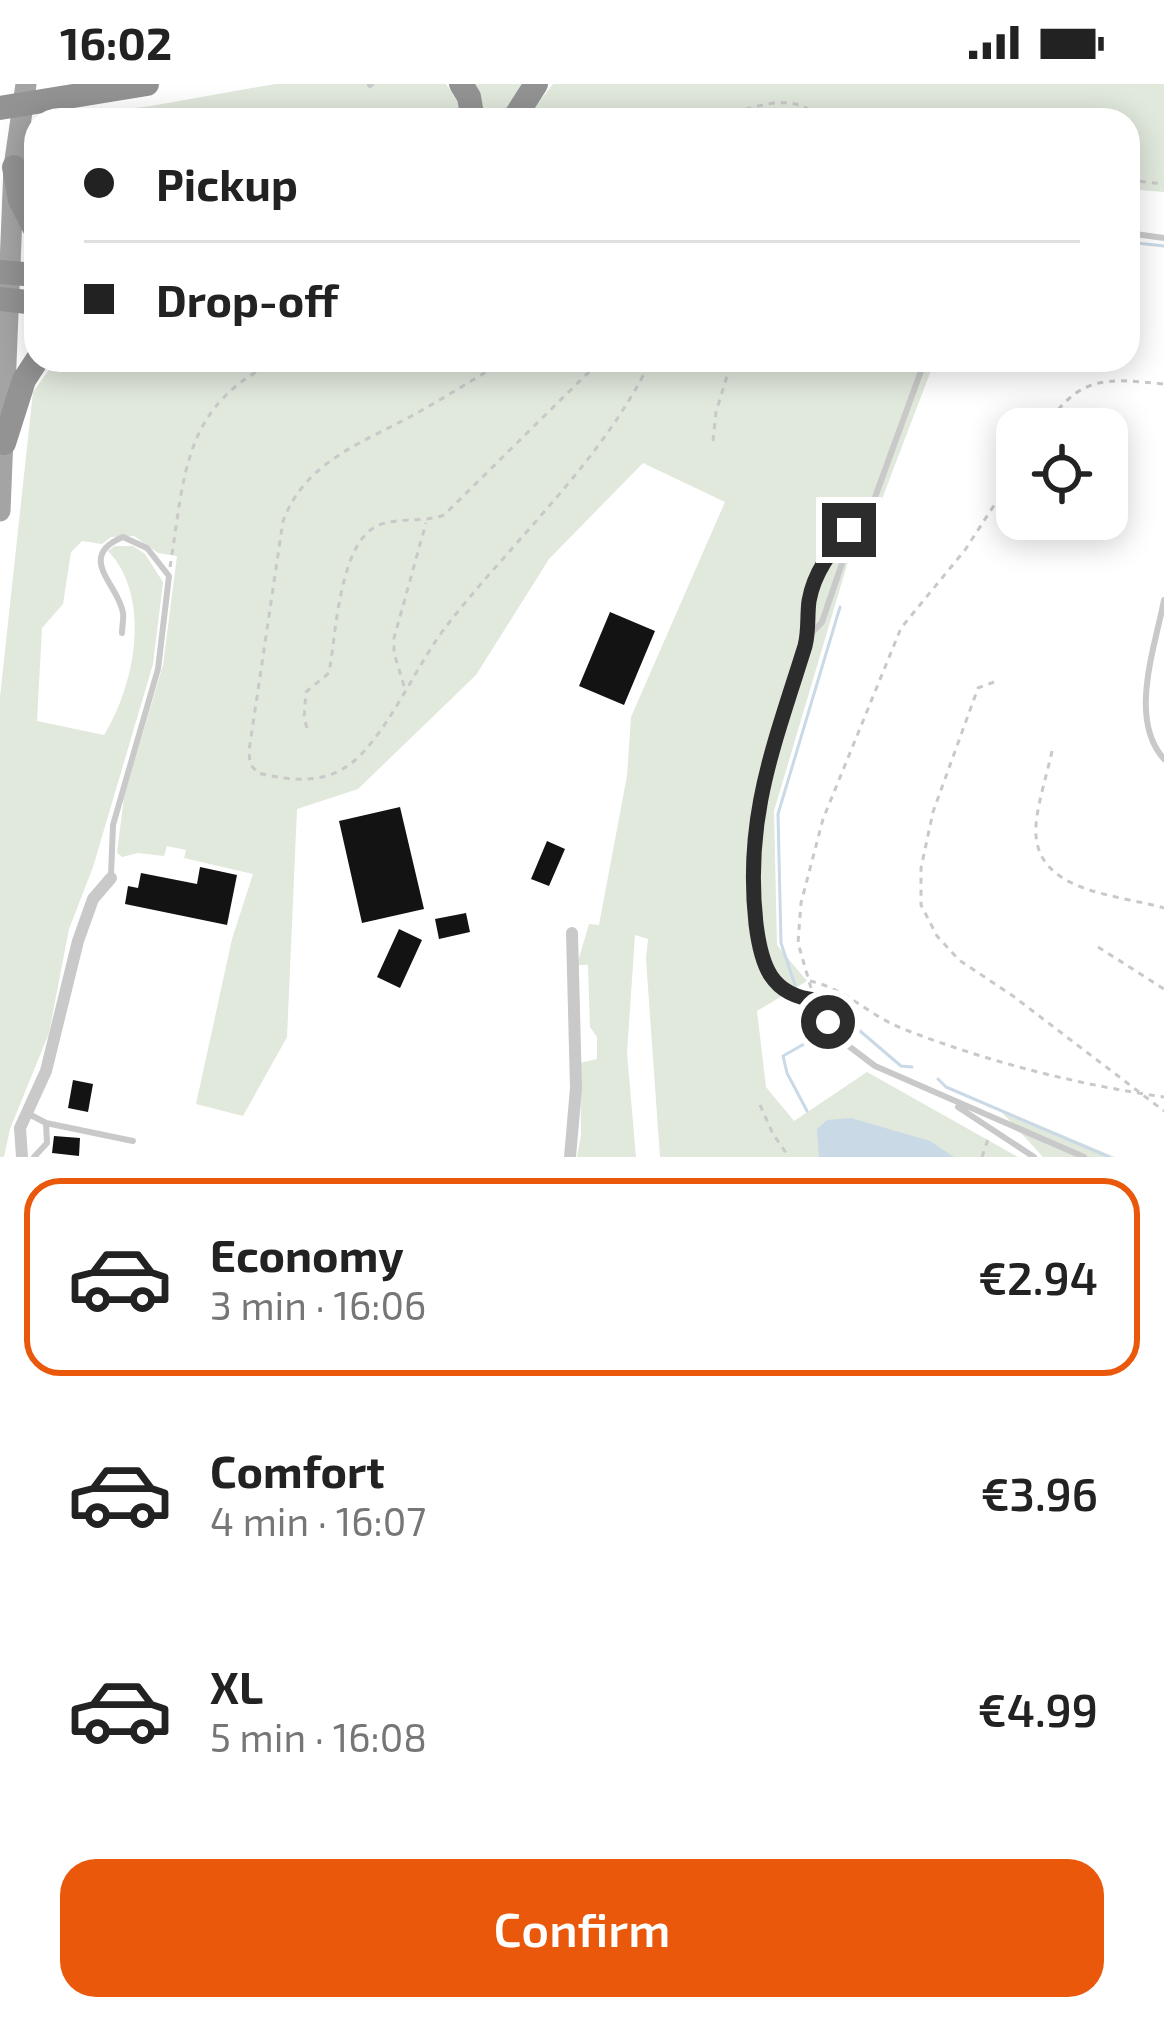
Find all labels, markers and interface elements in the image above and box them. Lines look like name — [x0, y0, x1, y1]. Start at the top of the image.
text: 16:02 — [60, 15, 172, 69]
text: Pickup — [156, 156, 298, 210]
text: Drop-off — [156, 272, 338, 326]
map controls — [996, 408, 1128, 540]
button: locate — [996, 408, 1128, 540]
route end — [822, 503, 876, 557]
route start — [801, 995, 855, 1049]
icon: car — [66, 1223, 174, 1331]
text: Economy — [210, 1227, 404, 1281]
text: €2.94 — [978, 1250, 1098, 1304]
text: 3 min · 16:06 — [210, 1281, 426, 1328]
icon: car — [66, 1439, 174, 1547]
text: Comfort — [210, 1443, 385, 1497]
text: €3.96 — [981, 1466, 1098, 1520]
text: 4 min · 16:07 — [210, 1497, 426, 1544]
icon: car — [66, 1655, 174, 1763]
text: XL — [210, 1659, 263, 1713]
text: €4.99 — [978, 1682, 1098, 1736]
text: 5 min · 16:08 — [210, 1713, 427, 1760]
button: Confirm — [60, 1859, 1104, 1997]

